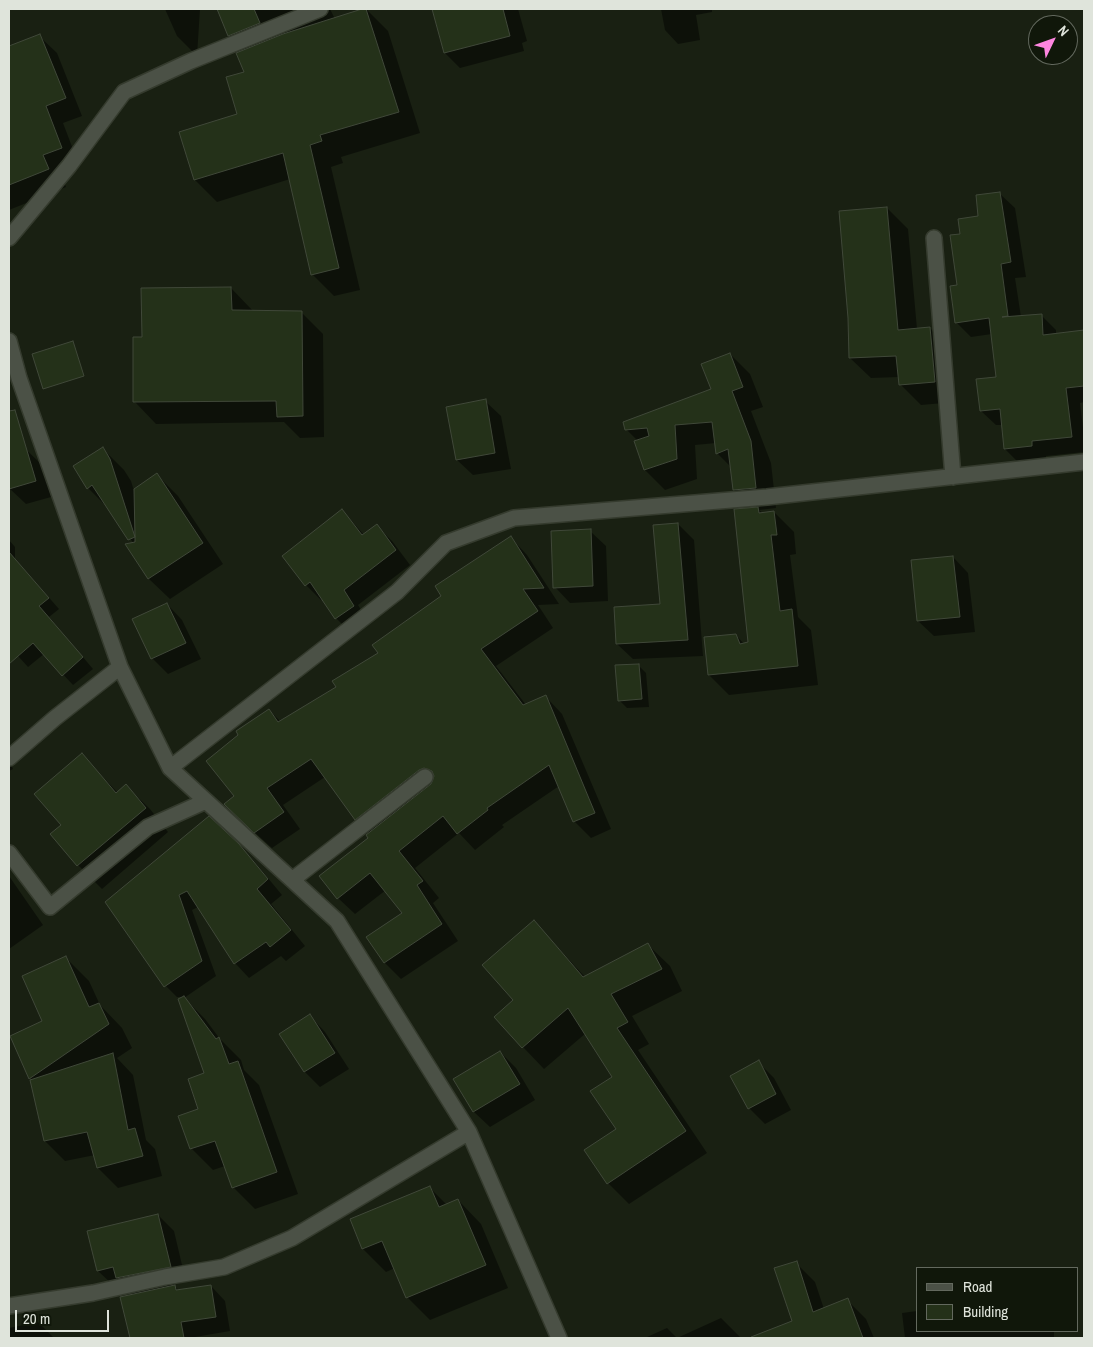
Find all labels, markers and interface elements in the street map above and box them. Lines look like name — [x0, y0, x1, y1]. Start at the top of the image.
north arrow — [1028, 15, 1078, 65]
text: N — [1054, 22, 1073, 40]
legend — [916, 1267, 1078, 1332]
text: Road — [963, 1276, 992, 1297]
scale bar — [18, 1300, 111, 1332]
text: Building — [963, 1301, 1008, 1322]
text: 20 m — [23, 1308, 50, 1329]

